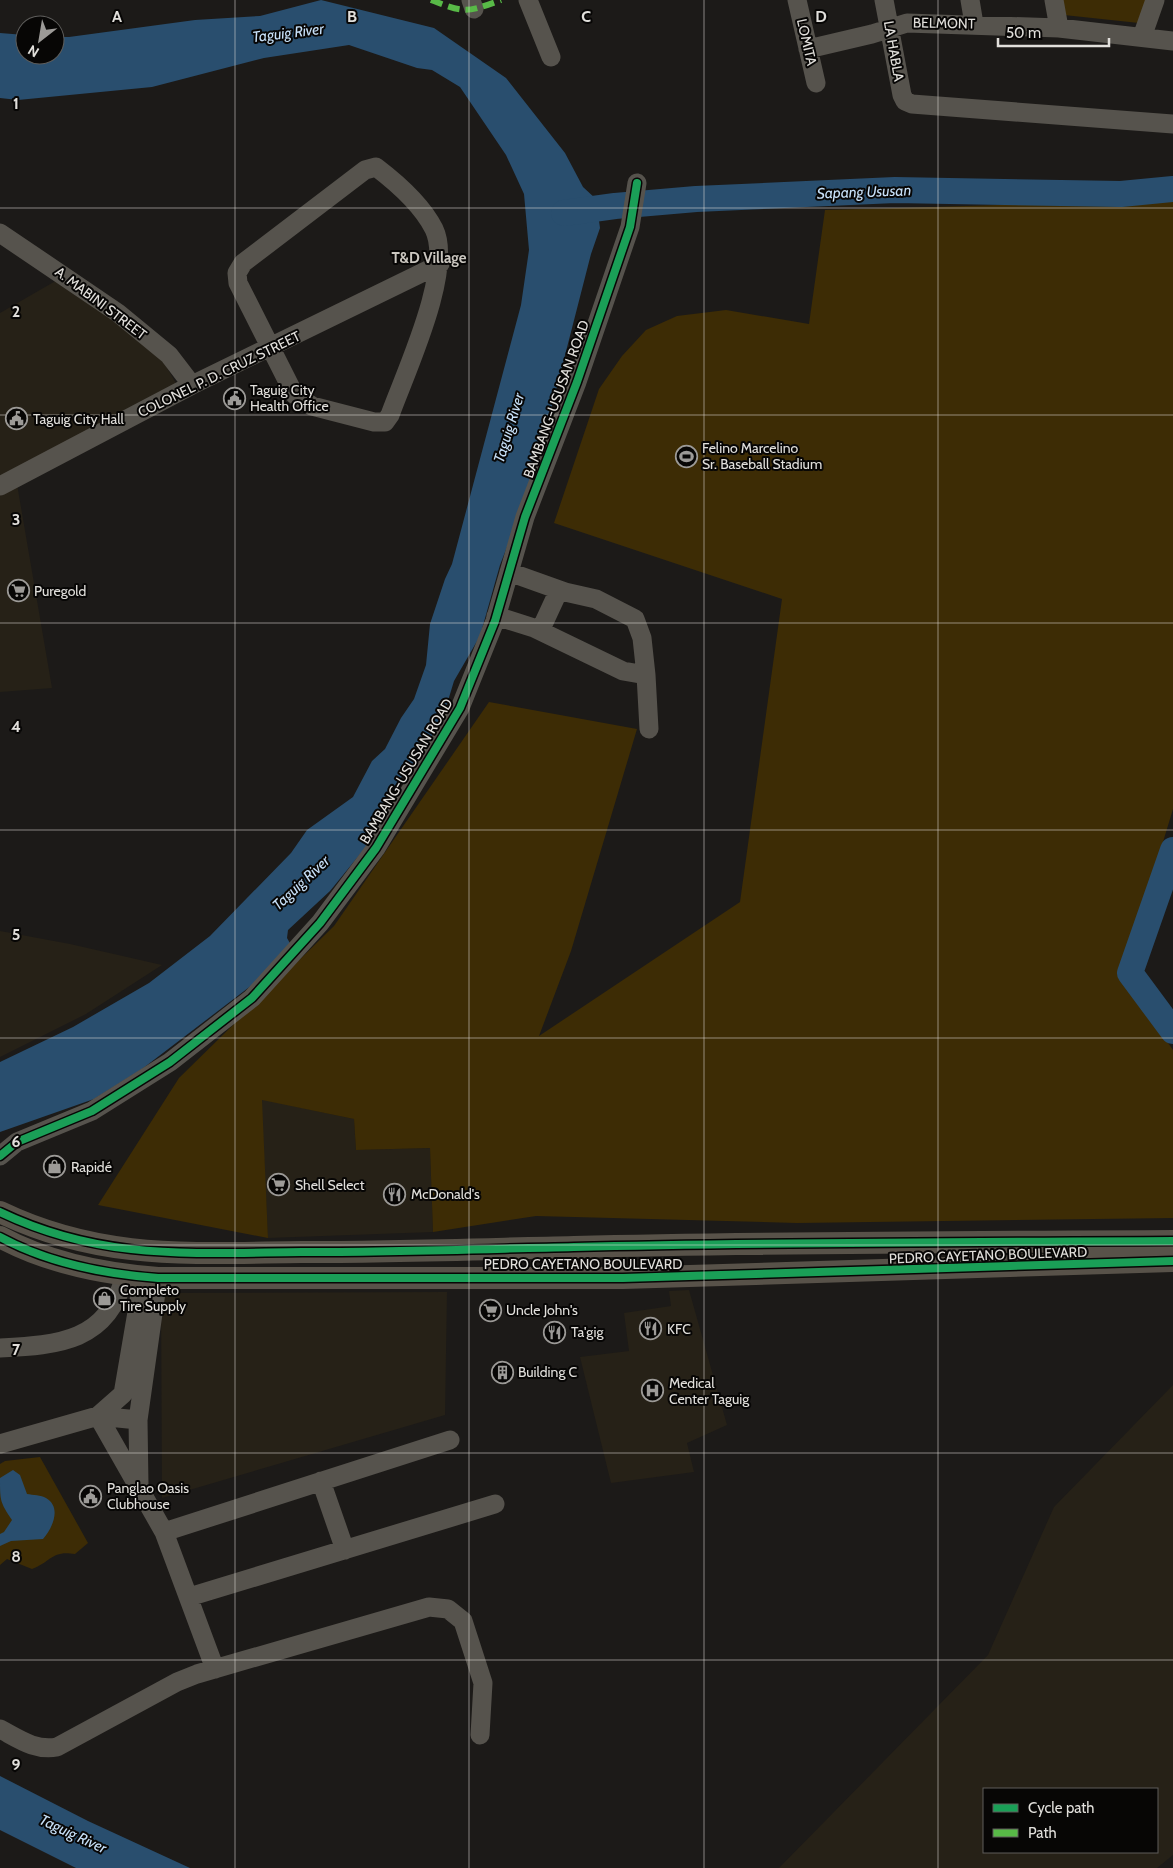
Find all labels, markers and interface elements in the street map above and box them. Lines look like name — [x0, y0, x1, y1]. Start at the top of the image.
text: A — [112, 7, 122, 26]
text: B — [347, 7, 357, 26]
text: C — [581, 7, 591, 26]
text: D — [815, 7, 827, 26]
street label: BELMONT — [913, 13, 976, 33]
north arrow — [15, 15, 65, 65]
scale bar — [998, 15, 1109, 47]
street label: LOMITA — [793, 17, 821, 68]
street label: LA HABLA — [880, 19, 908, 83]
water label: Taguig River — [251, 20, 326, 46]
text: 50 m — [1006, 24, 1041, 42]
text: N — [24, 41, 42, 61]
text: 1 — [13, 94, 19, 113]
water label: Sapang Ususan — [816, 181, 912, 203]
district label: T&D Village — [391, 249, 467, 267]
street label: A. MABINI STREET — [52, 263, 151, 344]
text: 2 — [12, 302, 20, 321]
street label: BAMBANG-USUSAN ROAD — [519, 318, 593, 480]
street label: COLONEL P. D. CRUZ STREET — [135, 327, 304, 421]
place label: Taguig City Health Office — [250, 381, 329, 415]
public building icon: Taguig City Health Office — [222, 386, 246, 410]
water label: Taguig River — [490, 390, 529, 465]
public building icon: Taguig City Hall — [5, 407, 29, 431]
place label: Taguig City Hall — [33, 410, 124, 428]
place label: Felino Marcelino Sr. Baseball Stadium — [702, 439, 822, 473]
sports icon: Felino Marcelino Sr. Baseball Stadium — [674, 444, 698, 468]
text: 3 — [12, 510, 20, 529]
supermarket icon: Puregold — [6, 579, 30, 603]
place label: Puregold — [34, 582, 86, 600]
street label: BAMBANG-USUSAN ROAD — [355, 695, 457, 847]
text: 4 — [11, 717, 21, 736]
water label: Taguig River — [269, 851, 334, 914]
text: 5 — [12, 925, 20, 944]
text: 6 — [12, 1132, 21, 1151]
shop icon: Rapidé — [43, 1155, 67, 1179]
place label: Rapidé — [71, 1158, 112, 1176]
supermarket icon: Shell Select — [267, 1173, 291, 1197]
place label: Shell Select — [295, 1176, 365, 1194]
restaurant icon: McDonald's — [383, 1182, 407, 1206]
place label: McDonald's — [411, 1185, 480, 1203]
street label: PEDRO CAYETANO BOULEVARD — [888, 1243, 1088, 1267]
street label: PEDRO CAYETANO BOULEVARD — [484, 1255, 682, 1273]
place label: Completo Tire Supply — [120, 1281, 186, 1315]
shop icon: Completo Tire Supply — [92, 1286, 116, 1310]
supermarket icon: Uncle John's — [478, 1298, 502, 1322]
place label: Uncle John's — [506, 1301, 578, 1319]
restaurant icon: KFC — [639, 1317, 663, 1341]
restaurant icon: Ta'gig — [543, 1320, 567, 1344]
place label: KFC — [667, 1320, 691, 1338]
place label: Ta'gig — [571, 1323, 604, 1341]
text: 7 — [12, 1340, 21, 1359]
building icon: Building C — [490, 1360, 514, 1384]
place label: Building C — [518, 1363, 578, 1381]
place label: Medical Center Taguig — [669, 1374, 750, 1408]
hospital icon: Medical Center Taguig — [641, 1379, 665, 1403]
place label: Panglao Oasis Clubhouse — [107, 1479, 189, 1513]
public building icon: Panglao Oasis Clubhouse — [79, 1484, 103, 1508]
text: 8 — [11, 1547, 21, 1566]
text: 9 — [12, 1755, 21, 1774]
legend — [983, 1788, 1158, 1853]
text: Cycle path — [1028, 1799, 1094, 1817]
water label: Taguig River — [37, 1811, 111, 1858]
text: Path — [1028, 1824, 1057, 1842]

